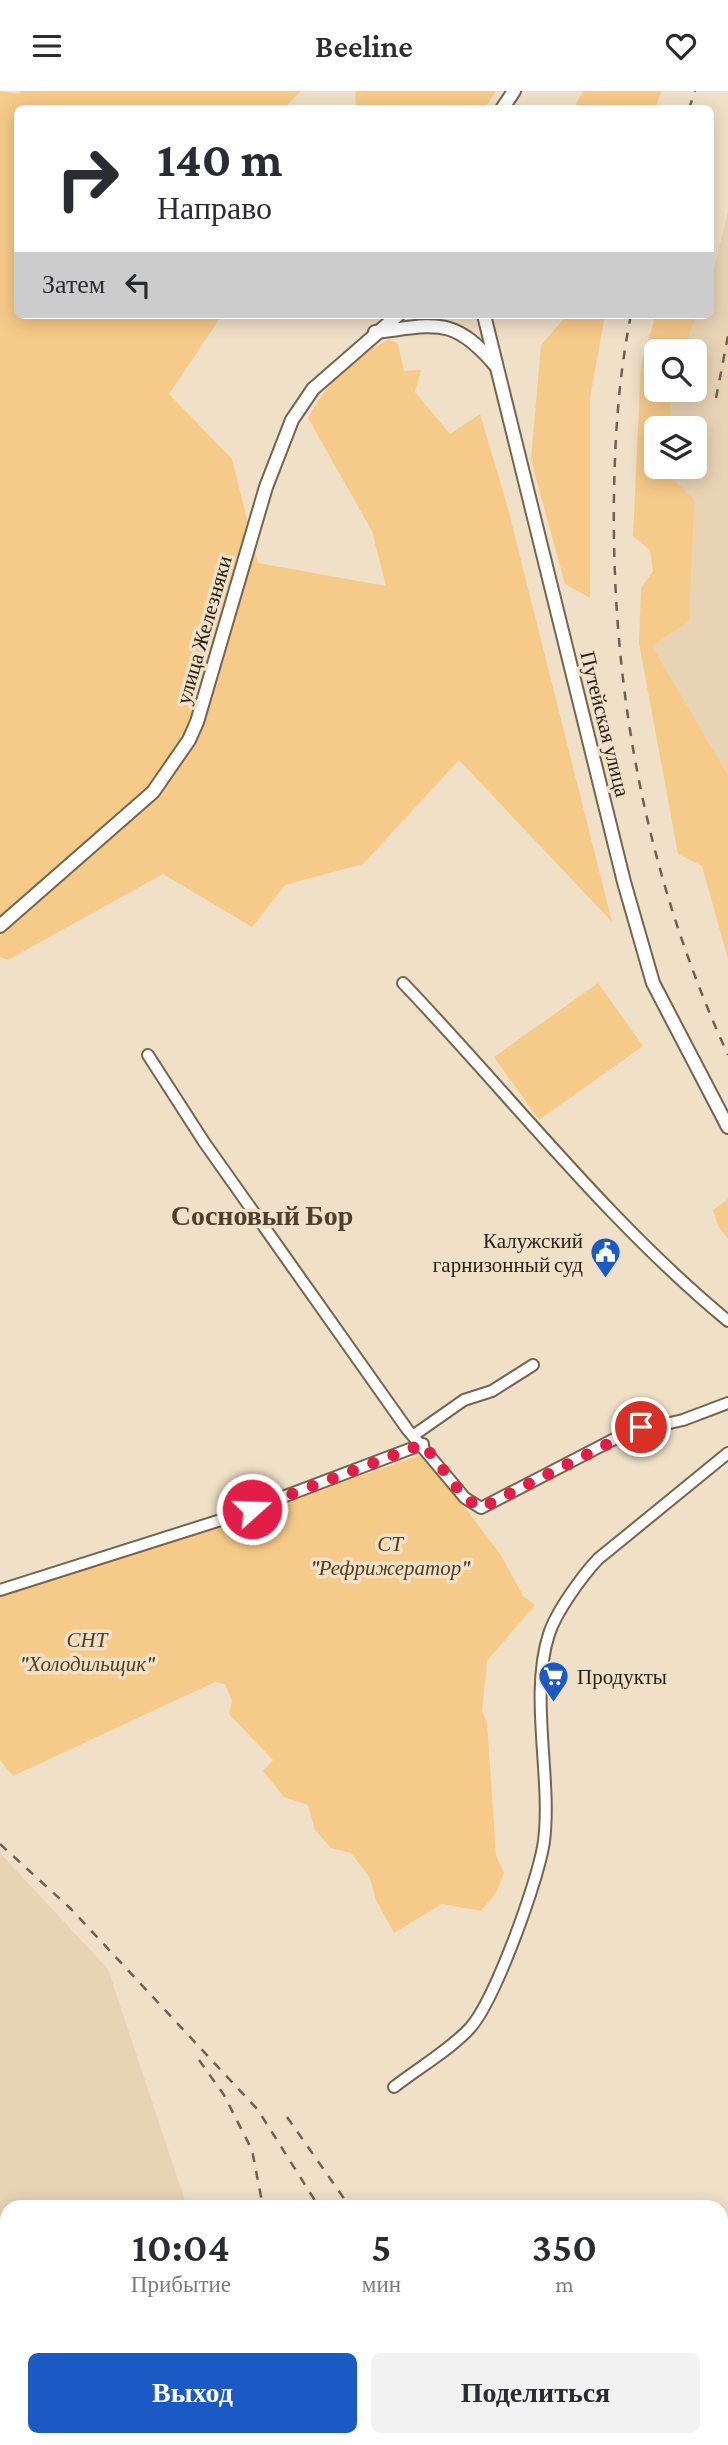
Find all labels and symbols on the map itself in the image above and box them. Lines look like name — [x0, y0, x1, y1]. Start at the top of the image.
street label: улица Железняки — [171, 553, 237, 707]
street label: Путейская улица — [575, 649, 635, 800]
district label: Сосновый Бор — [171, 1200, 353, 1231]
place label: Калужский гарнизонный суд — [433, 1229, 583, 1277]
public building icon: Калужский гарнизонный суд — [589, 1236, 623, 1280]
pin — [611, 1397, 671, 1457]
position arrow — [215, 1472, 289, 1546]
park label: СТ "Рефрижератор" — [310, 1532, 471, 1580]
park label: СНТ "Холодильщик" — [19, 1628, 156, 1676]
supermarket icon: Продукты — [537, 1660, 571, 1704]
place label: Продукты — [577, 1665, 667, 1689]

